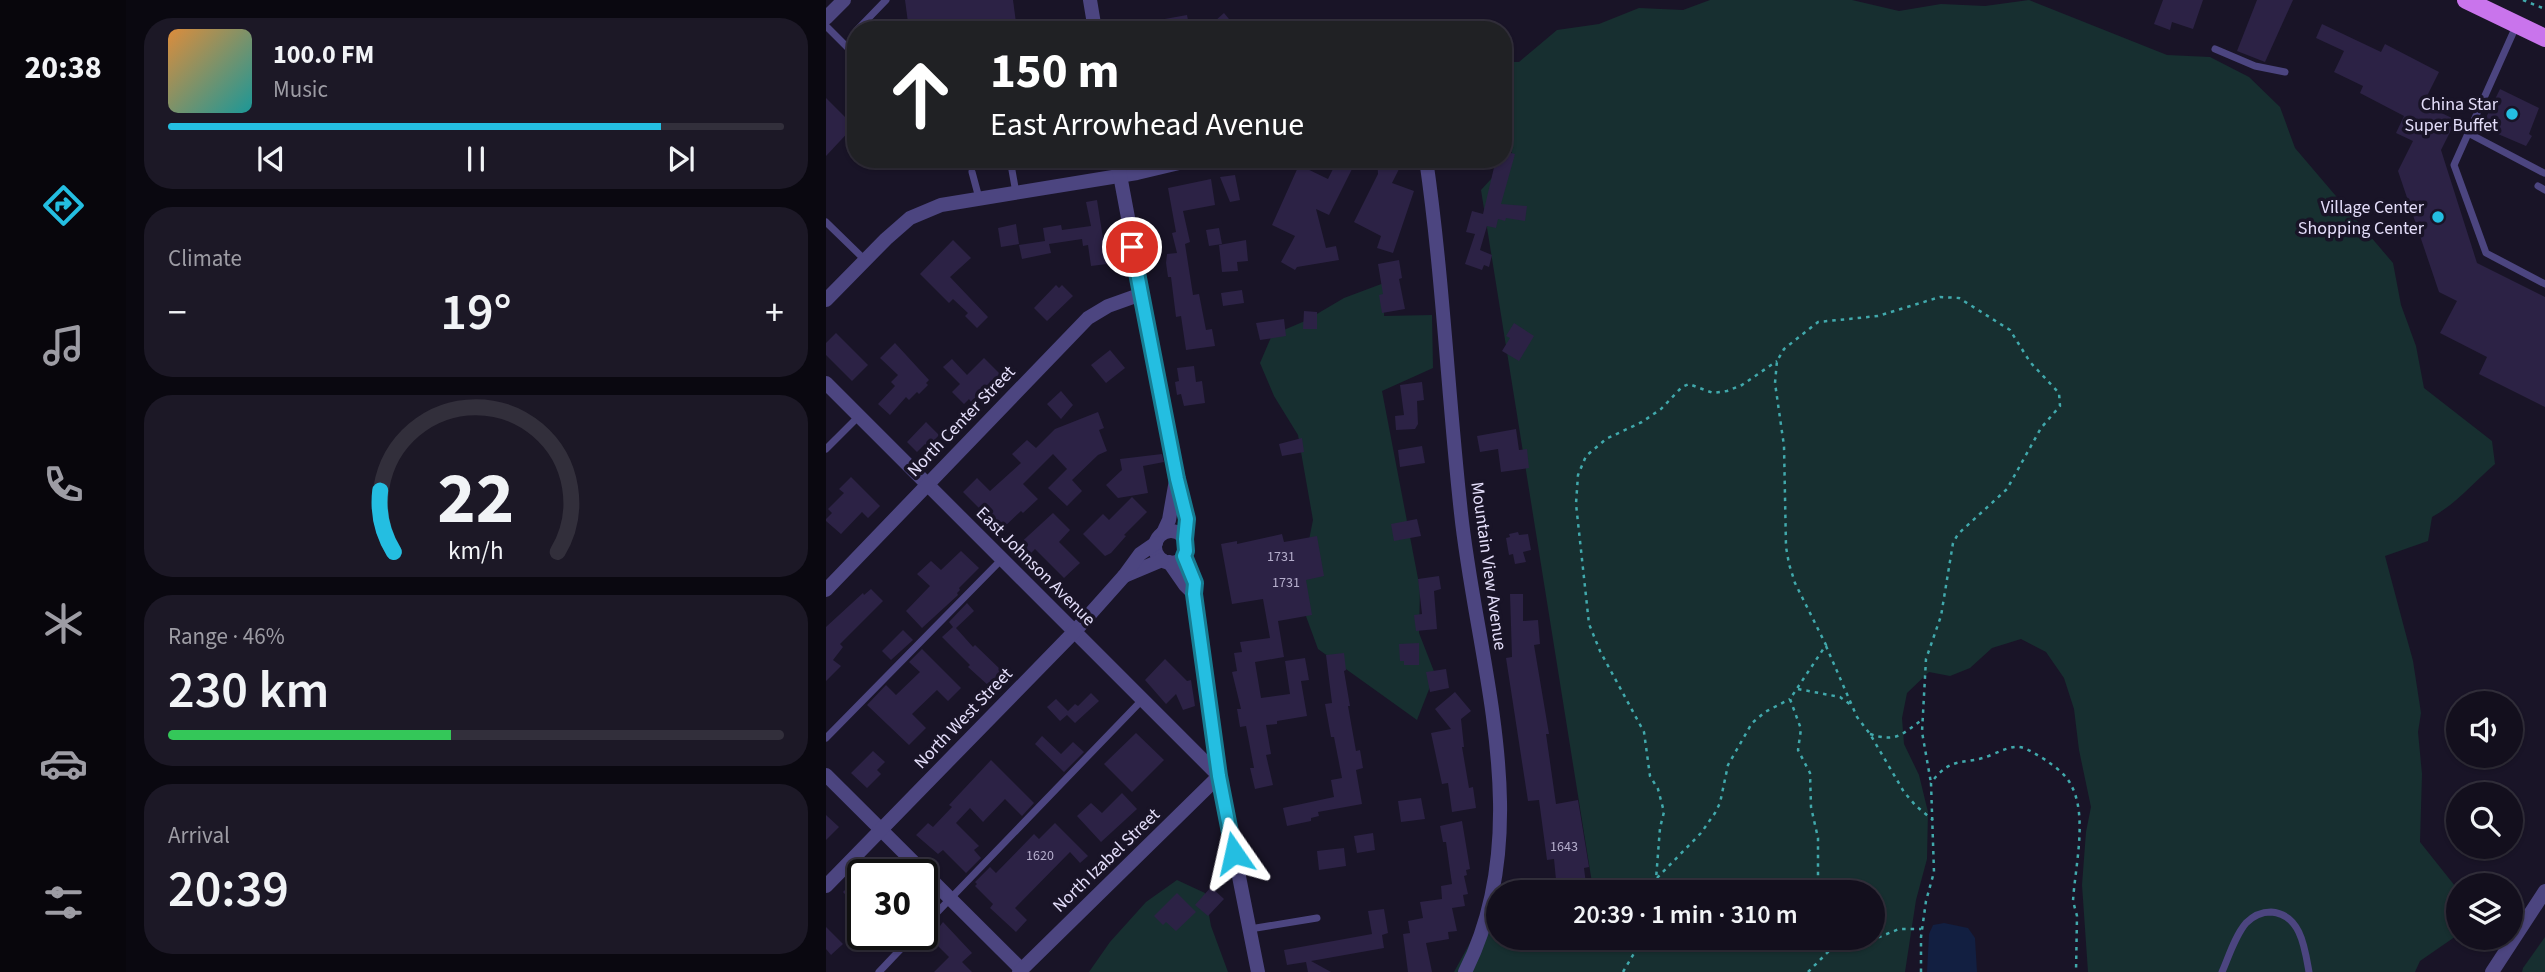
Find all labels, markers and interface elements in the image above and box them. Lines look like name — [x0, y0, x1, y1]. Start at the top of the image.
text: 100.0 FM — [273, 36, 374, 73]
text: 150 m — [990, 37, 1119, 107]
text: 20:38 — [24, 45, 102, 91]
icon: ahead — [875, 49, 966, 140]
text: Music — [273, 73, 328, 106]
place label: China Star Super Buffet — [2404, 92, 2499, 138]
text: East Arrowhead Avenue — [990, 102, 1304, 148]
marker: China Star Super Buffet — [2504, 106, 2520, 122]
icon: previous — [252, 140, 290, 178]
icon: pause — [457, 140, 495, 178]
icon: next — [662, 140, 700, 178]
icon: directions — [39, 181, 88, 230]
place label: Village Center Shopping Center — [2298, 195, 2425, 241]
marker: Village Center Shopping Center — [2430, 209, 2446, 225]
pin — [1102, 217, 1162, 277]
icon: arrive — [1113, 228, 1151, 266]
text: Climate — [168, 242, 242, 275]
text: 19° — [440, 276, 512, 350]
text: − — [168, 286, 187, 340]
text: + — [765, 286, 784, 340]
icon: music — [39, 321, 88, 370]
street label: North Center Street — [902, 360, 1021, 483]
text: 22 — [438, 447, 514, 551]
icon: phone — [39, 460, 88, 509]
street label: Mountain View Avenue — [1464, 480, 1513, 652]
street label: East Johnson Avenue — [970, 501, 1101, 632]
text: km/h — [448, 533, 504, 569]
house number: 1731 — [1267, 547, 1295, 567]
house number: 1731 — [1272, 573, 1300, 593]
icon: climate — [39, 599, 88, 648]
text: Range · 46% — [168, 620, 285, 653]
text: 230 km — [168, 654, 329, 728]
street label: North West Street — [908, 662, 1018, 775]
map controls — [2446, 691, 2523, 950]
button: sound — [2446, 691, 2523, 768]
icon: car — [39, 739, 88, 788]
button: search — [2446, 782, 2523, 859]
street label: North Izabel Street — [1047, 803, 1166, 918]
position arrow — [1197, 816, 1271, 890]
text: Arrival — [168, 819, 230, 852]
house number: 1643 — [1550, 837, 1578, 857]
house number: 1620 — [1026, 846, 1054, 866]
text: 20:39 — [168, 853, 289, 927]
speed limit sign: 30 — [847, 859, 938, 950]
button: layers — [2446, 873, 2523, 950]
icon: filters — [39, 878, 88, 927]
text: 20:39 · 1 min · 310 m — [1573, 896, 1798, 933]

